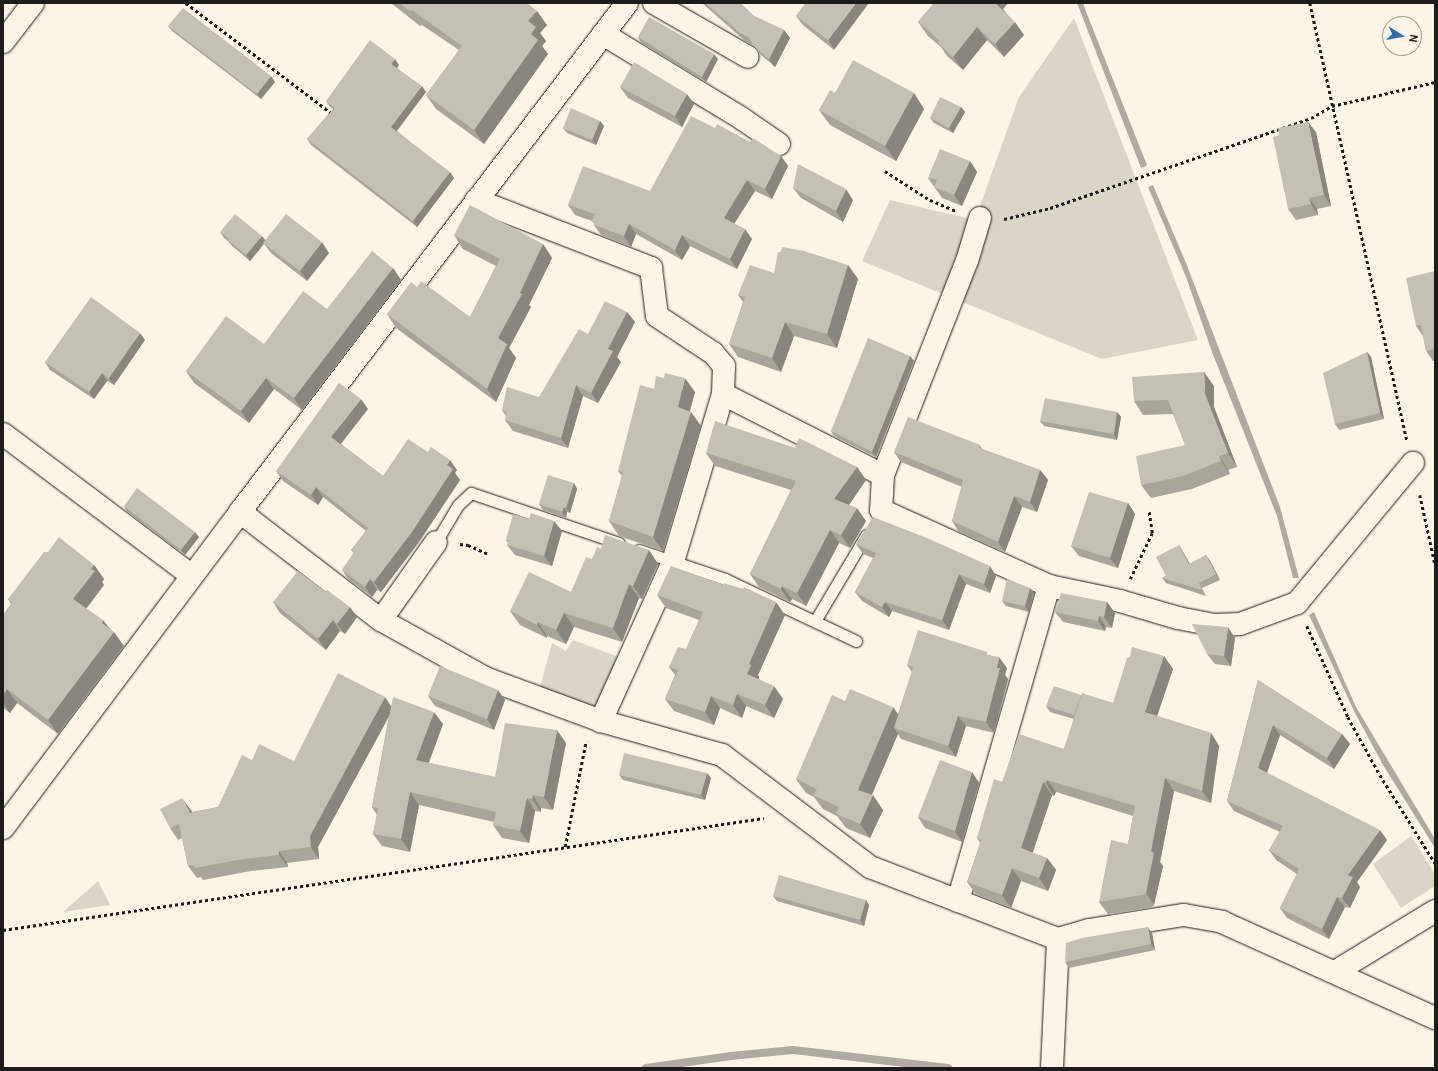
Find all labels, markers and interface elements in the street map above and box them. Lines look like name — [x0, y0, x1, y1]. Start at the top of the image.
north arrow — [1382, 16, 1422, 56]
text: N — [1406, 33, 1420, 43]

